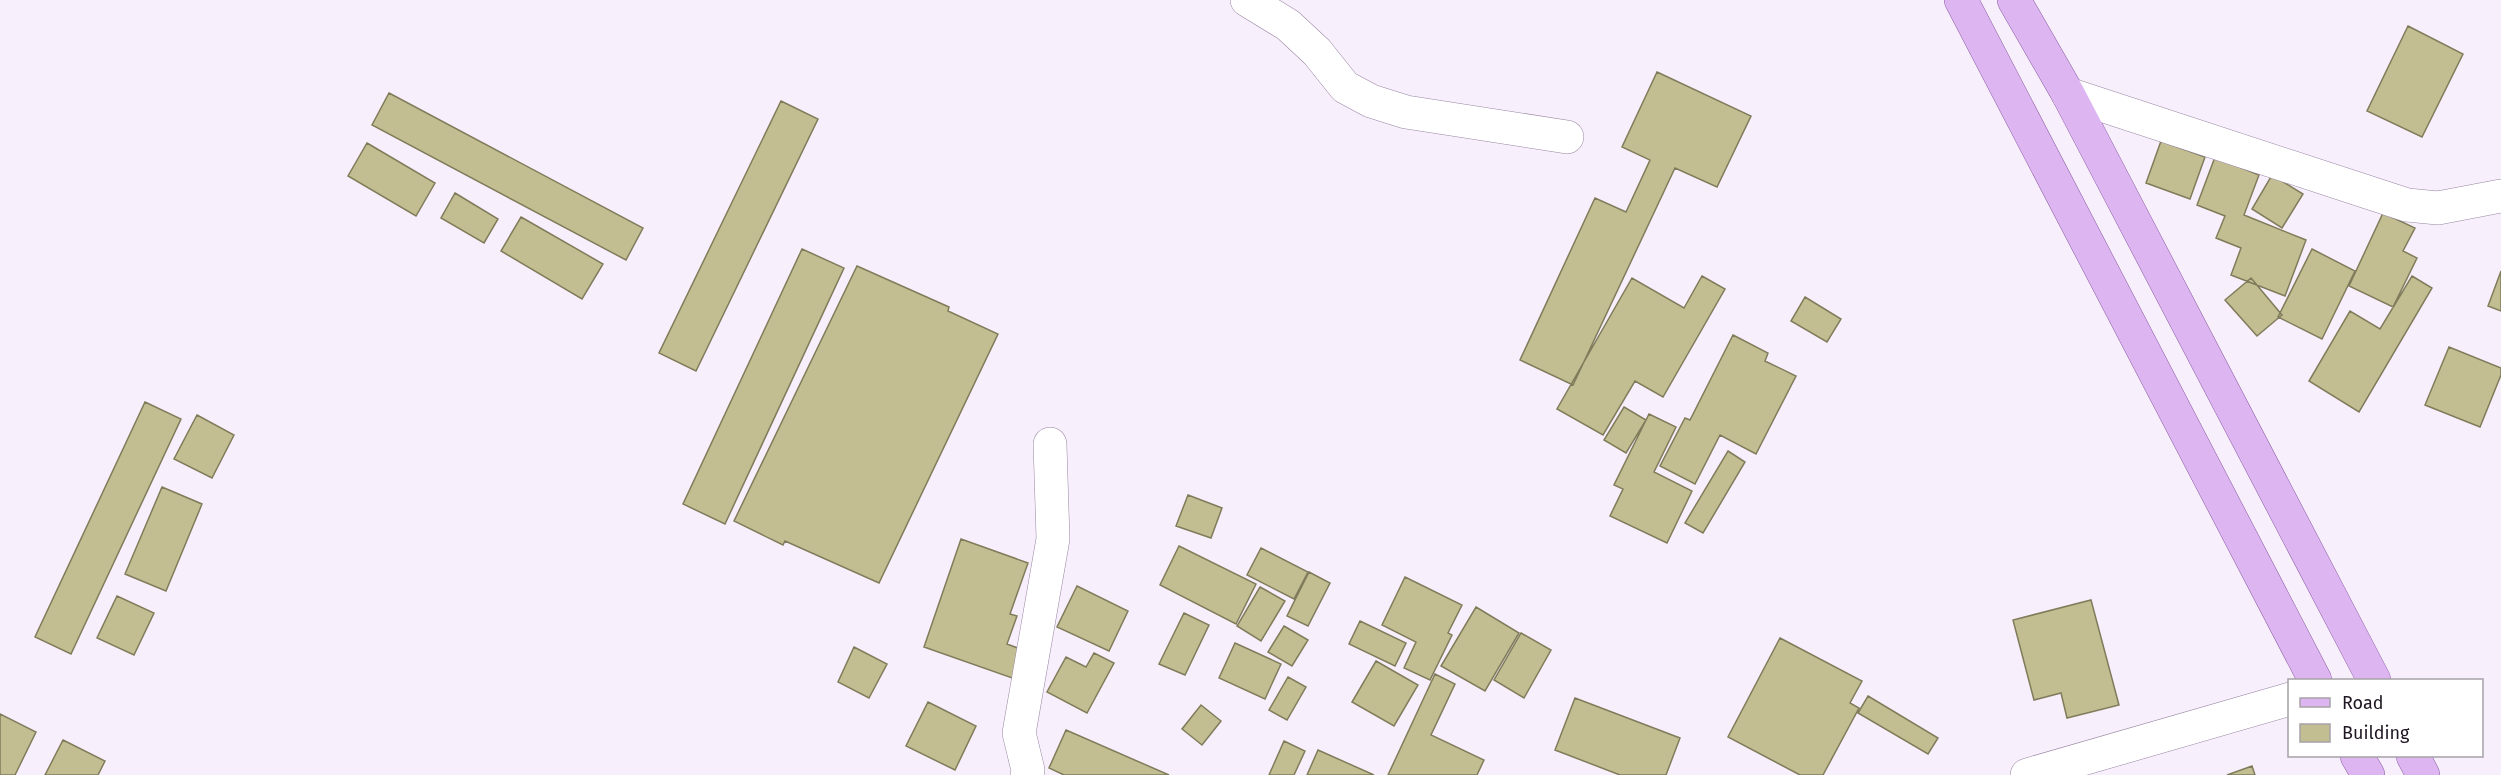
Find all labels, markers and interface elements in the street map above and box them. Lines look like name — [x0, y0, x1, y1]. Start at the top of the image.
legend — [2288, 679, 2483, 757]
text: Road — [2342, 692, 2384, 714]
text: Building — [2342, 722, 2410, 744]

